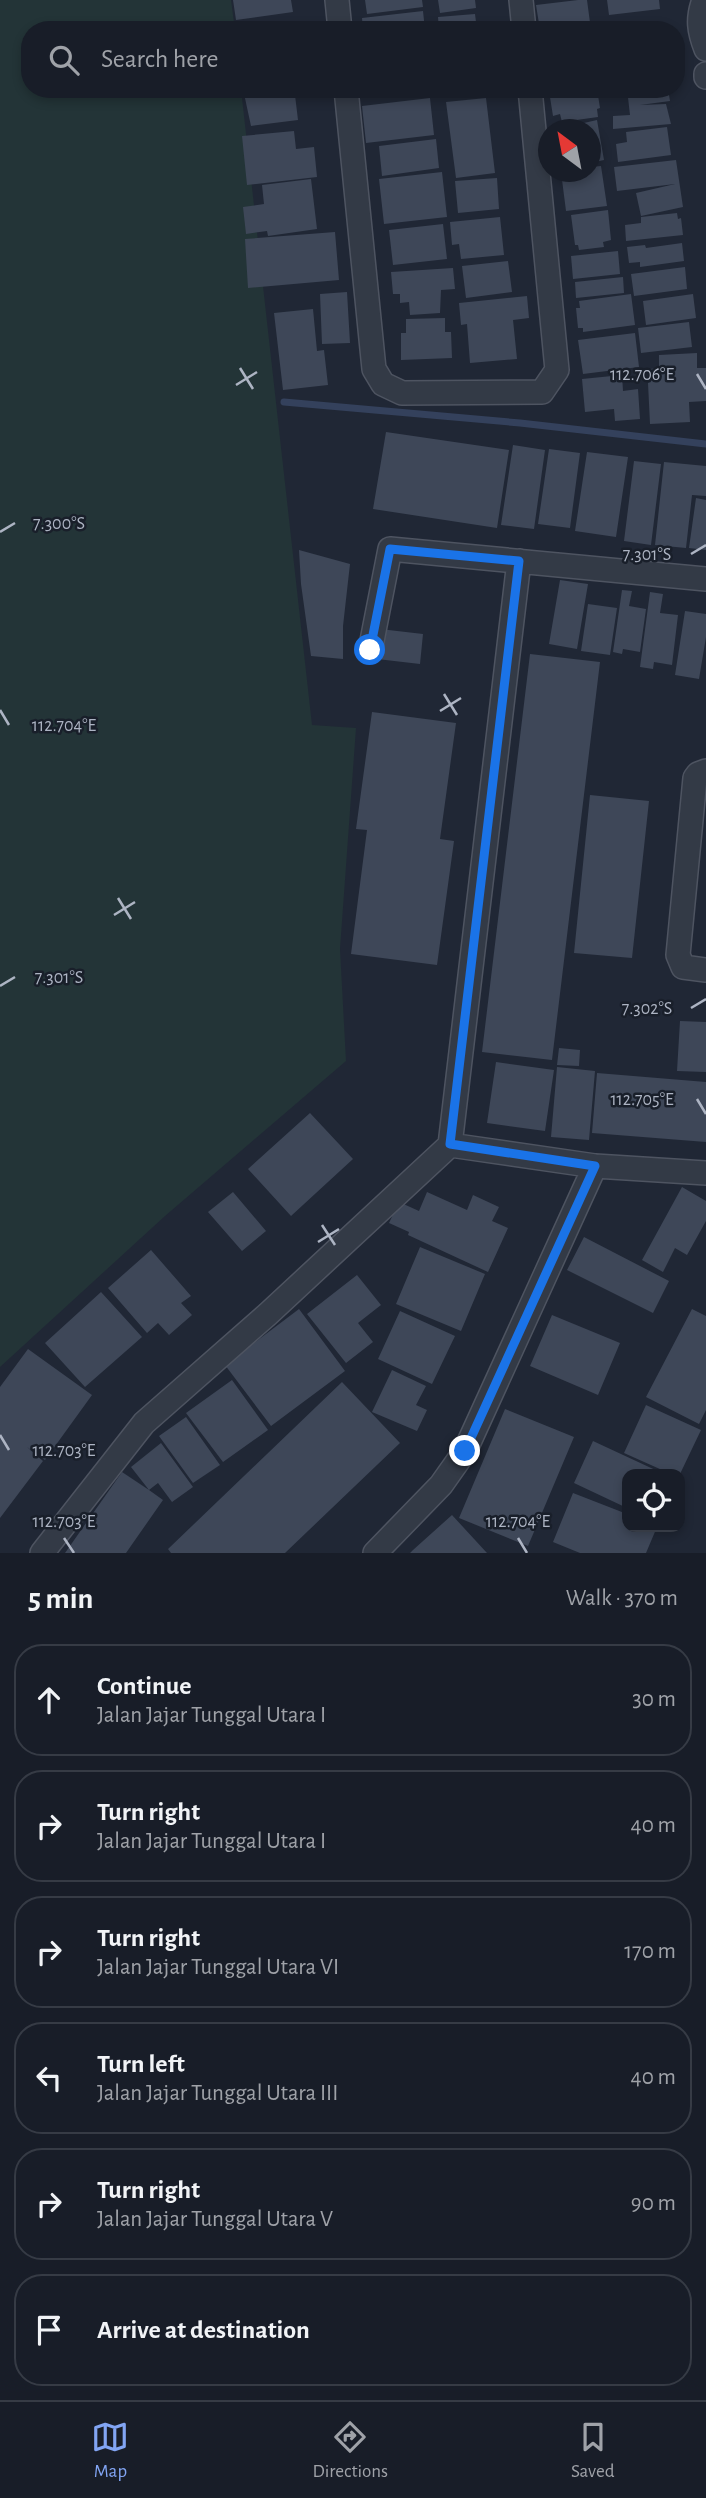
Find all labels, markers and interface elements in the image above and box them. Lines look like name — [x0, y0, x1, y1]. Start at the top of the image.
search box — [21, 21, 685, 98]
icon: search — [45, 41, 83, 79]
text: Search here — [101, 46, 219, 72]
north arrow — [538, 119, 601, 182]
text: 112.706°E — [610, 366, 674, 384]
text: 7.300°S — [33, 515, 85, 533]
text: 7.301°S — [623, 546, 671, 564]
route start — [354, 634, 385, 665]
text: 112.704°E — [32, 717, 96, 735]
text: 7.301°S — [35, 969, 83, 987]
text: 7.302°S — [622, 1000, 672, 1018]
text: 112.705°E — [610, 1091, 674, 1109]
route end — [449, 1435, 480, 1466]
text: 112.703°E — [32, 1442, 96, 1460]
map controls — [622, 1469, 685, 1532]
button: locate — [622, 1469, 685, 1532]
text: 112.703°E — [32, 1513, 96, 1531]
text: 112.704°E — [486, 1513, 550, 1531]
text: 5 min — [28, 1584, 93, 1614]
text: Walk · 370 m — [566, 1587, 678, 1610]
text: Continue — [97, 1673, 192, 1699]
icon: ahead — [30, 1681, 68, 1719]
text: 30 m — [632, 1688, 676, 1711]
text: Jalan Jajar Tunggal Utara I — [97, 1704, 326, 1727]
text: Turn right — [97, 1799, 200, 1825]
icon: right — [30, 1807, 68, 1845]
text: 40 m — [631, 1814, 676, 1837]
text: Jalan Jajar Tunggal Utara I — [97, 1830, 326, 1853]
text: Turn right — [97, 1925, 200, 1951]
icon: right — [30, 1933, 68, 1971]
text: 170 m — [624, 1940, 676, 1963]
text: Jalan Jajar Tunggal Utara VI — [97, 1956, 339, 1979]
text: Turn left — [97, 2051, 185, 2077]
icon: left — [30, 2059, 68, 2097]
text: 40 m — [631, 2066, 676, 2089]
text: Jalan Jajar Tunggal Utara III — [97, 2082, 338, 2105]
text: Turn right — [97, 2177, 200, 2203]
icon: right — [30, 2185, 68, 2223]
text: 90 m — [631, 2192, 676, 2215]
text: Jalan Jajar Tunggal Utara V — [97, 2208, 333, 2231]
icon: arrive — [30, 2311, 68, 2349]
text: Arrive at destination — [97, 2317, 310, 2343]
tab: Map — [91, 2418, 129, 2483]
tab: Directions — [312, 2418, 388, 2483]
tab: Saved — [571, 2418, 615, 2483]

